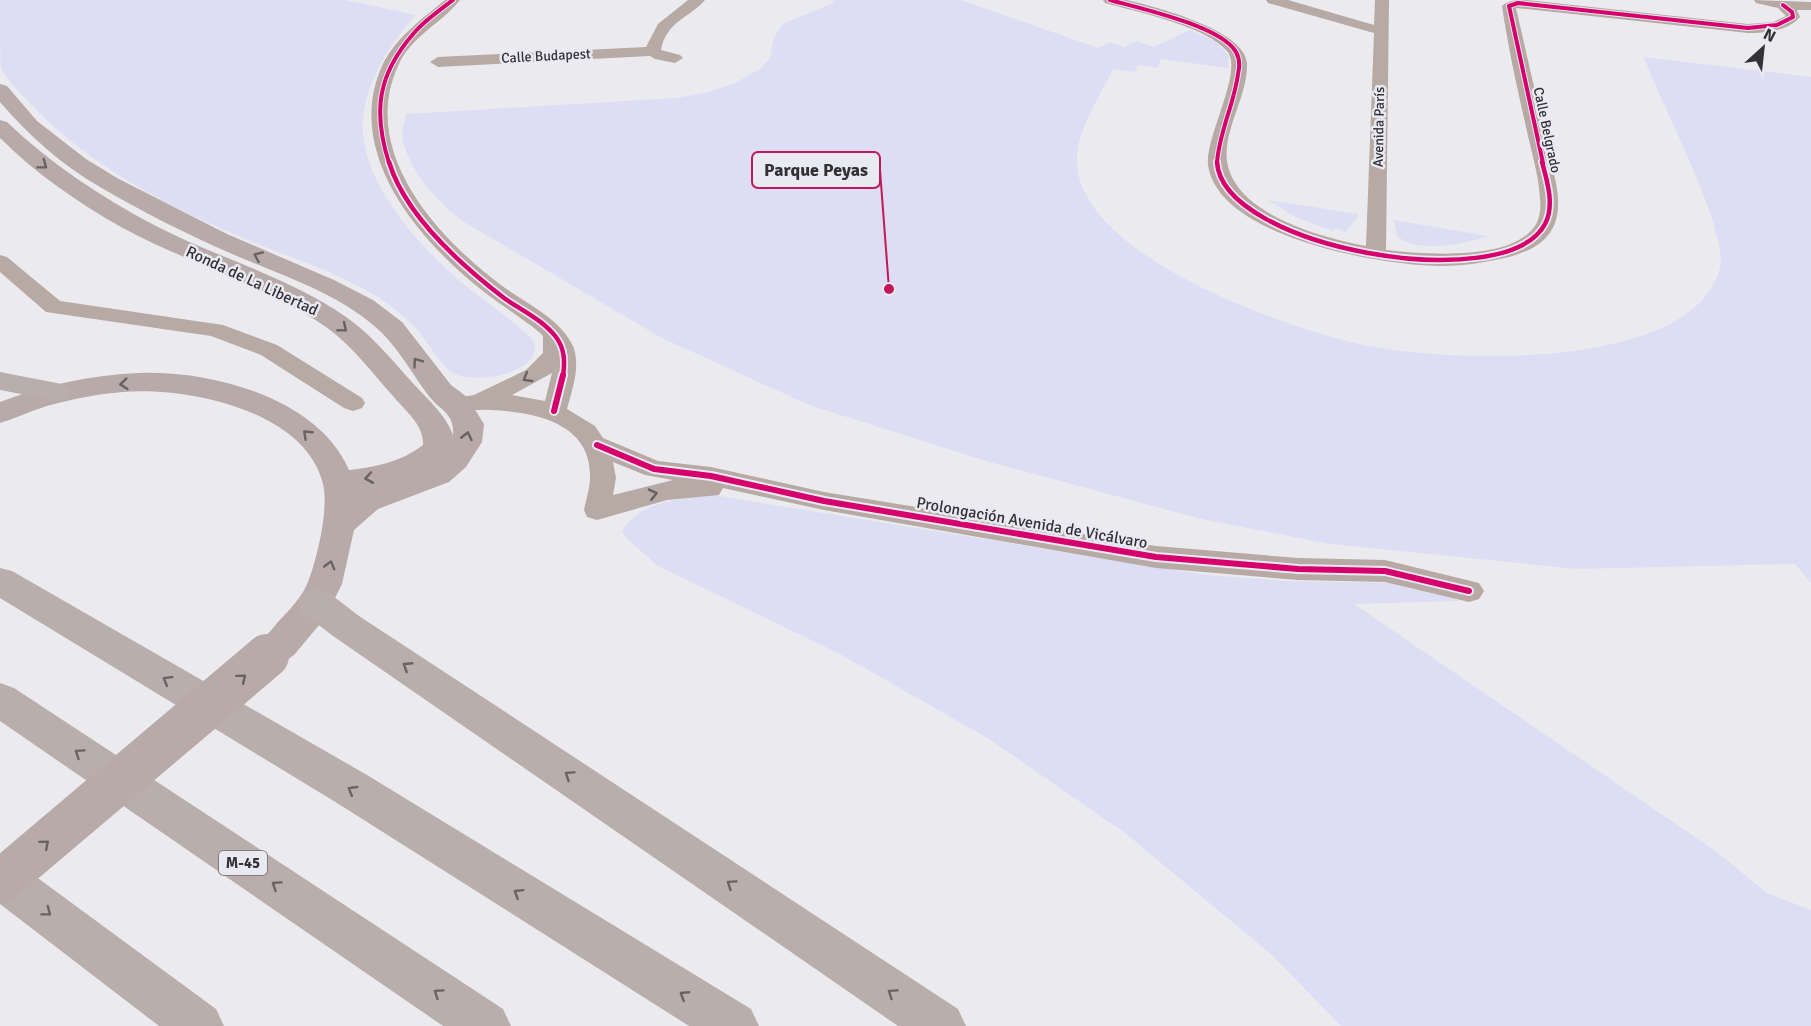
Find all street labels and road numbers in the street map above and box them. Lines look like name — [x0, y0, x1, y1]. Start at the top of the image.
street label: Calle Budapest — [501, 45, 591, 67]
street label: Calle Belgrado — [1530, 86, 1564, 174]
street label: Avenida París — [1370, 87, 1388, 167]
street label: Ronda de La Libertad — [183, 242, 321, 320]
street label: Prolongación Avenida de Vicálvaro — [915, 493, 1149, 553]
road number: M-45 — [219, 851, 267, 875]

